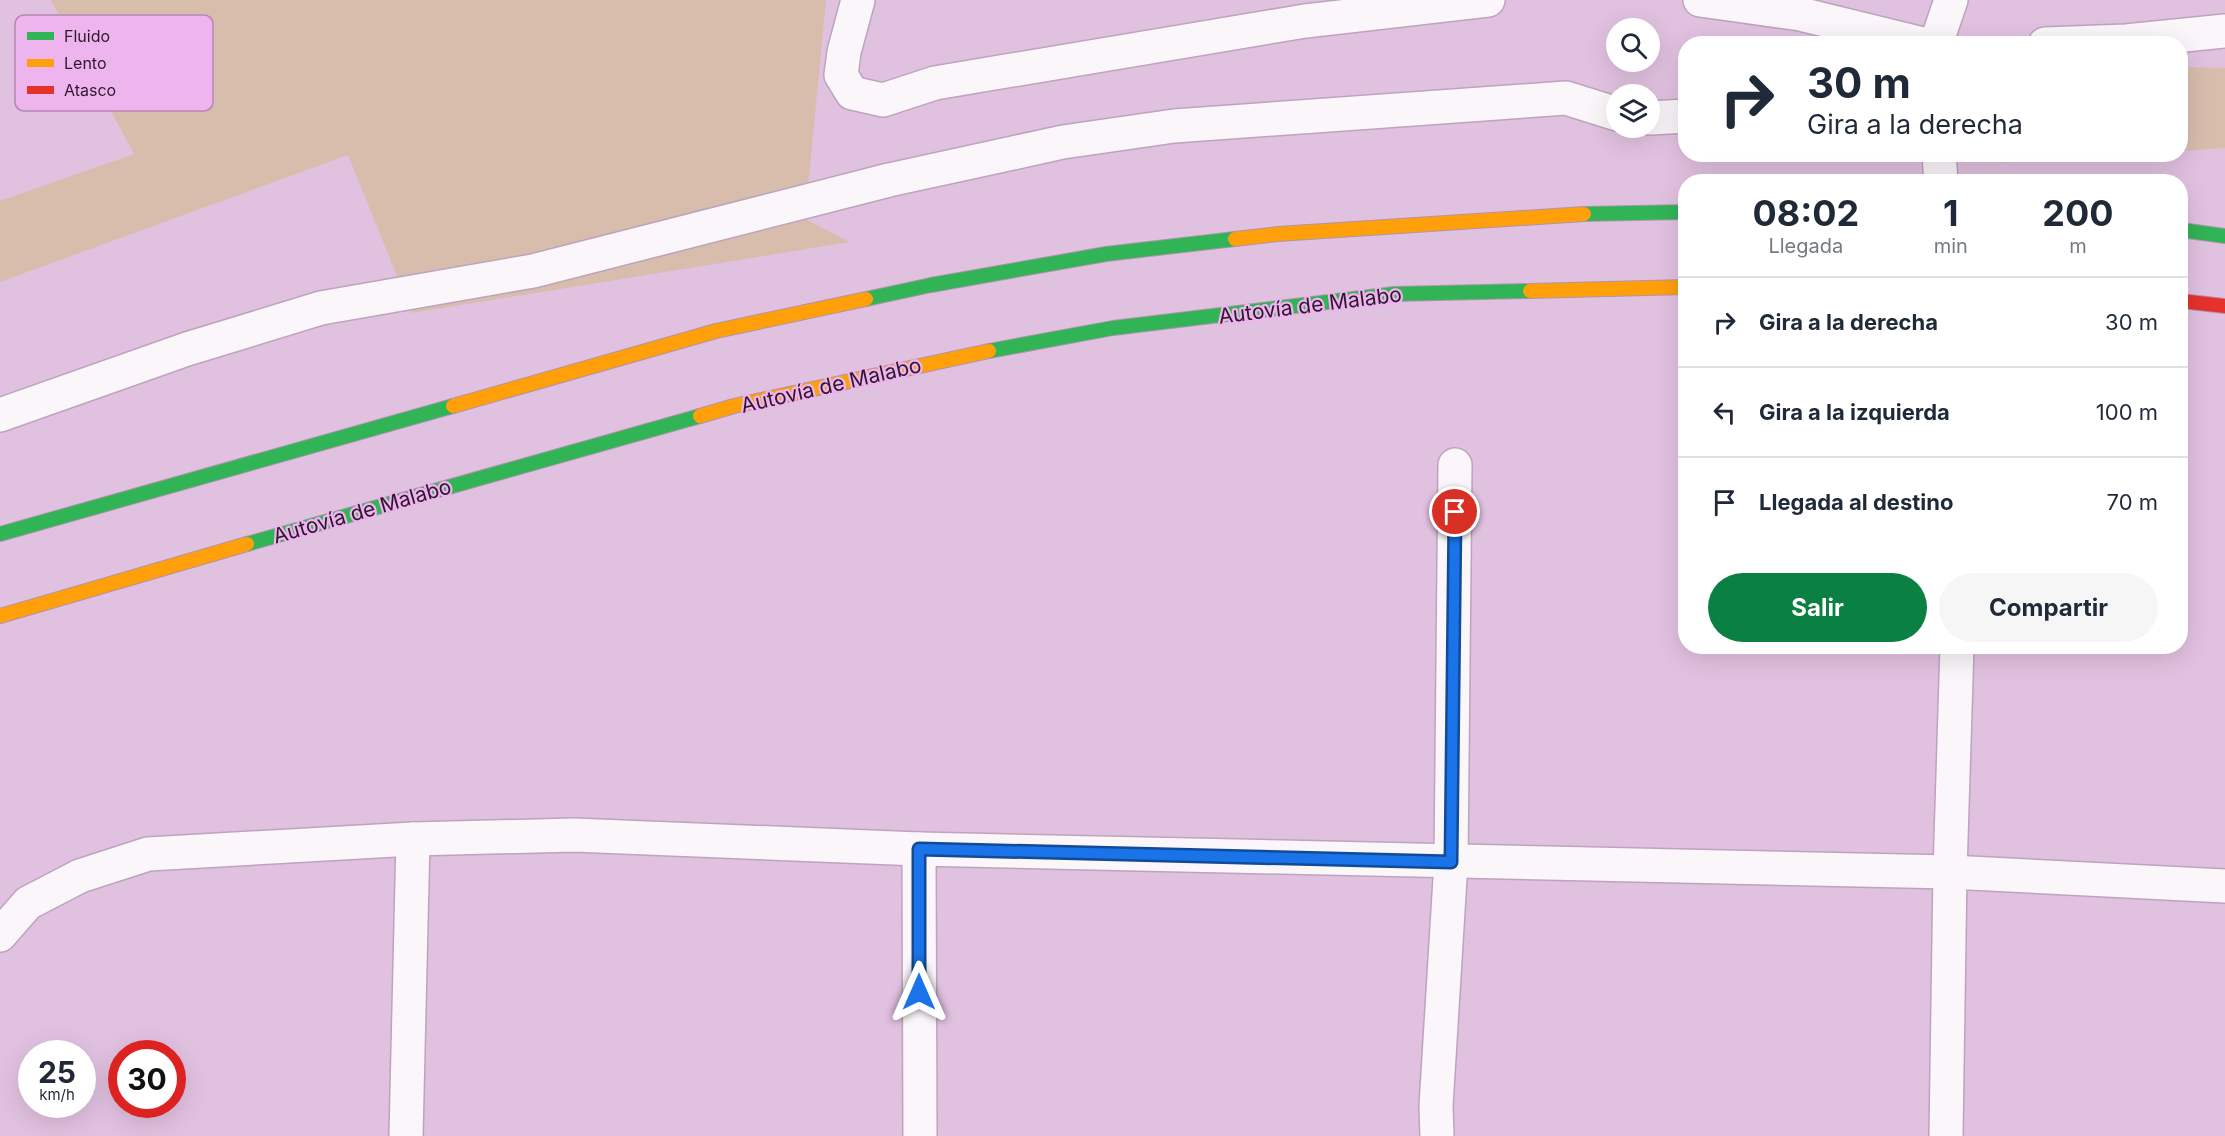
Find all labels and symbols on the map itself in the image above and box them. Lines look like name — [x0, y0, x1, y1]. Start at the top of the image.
legend — [15, 15, 213, 111]
text: Fluido — [64, 26, 110, 46]
text: Lento — [64, 53, 107, 73]
text: Atasco — [64, 80, 116, 100]
street label: Autovía de Malabo — [1217, 281, 1403, 329]
street label: Autovía de Malabo — [738, 352, 924, 418]
street label: Autovía de Malabo — [270, 474, 454, 548]
pin — [1429, 486, 1480, 537]
position arrow — [887, 960, 951, 1024]
speed limit sign: 30 — [108, 1040, 186, 1118]

